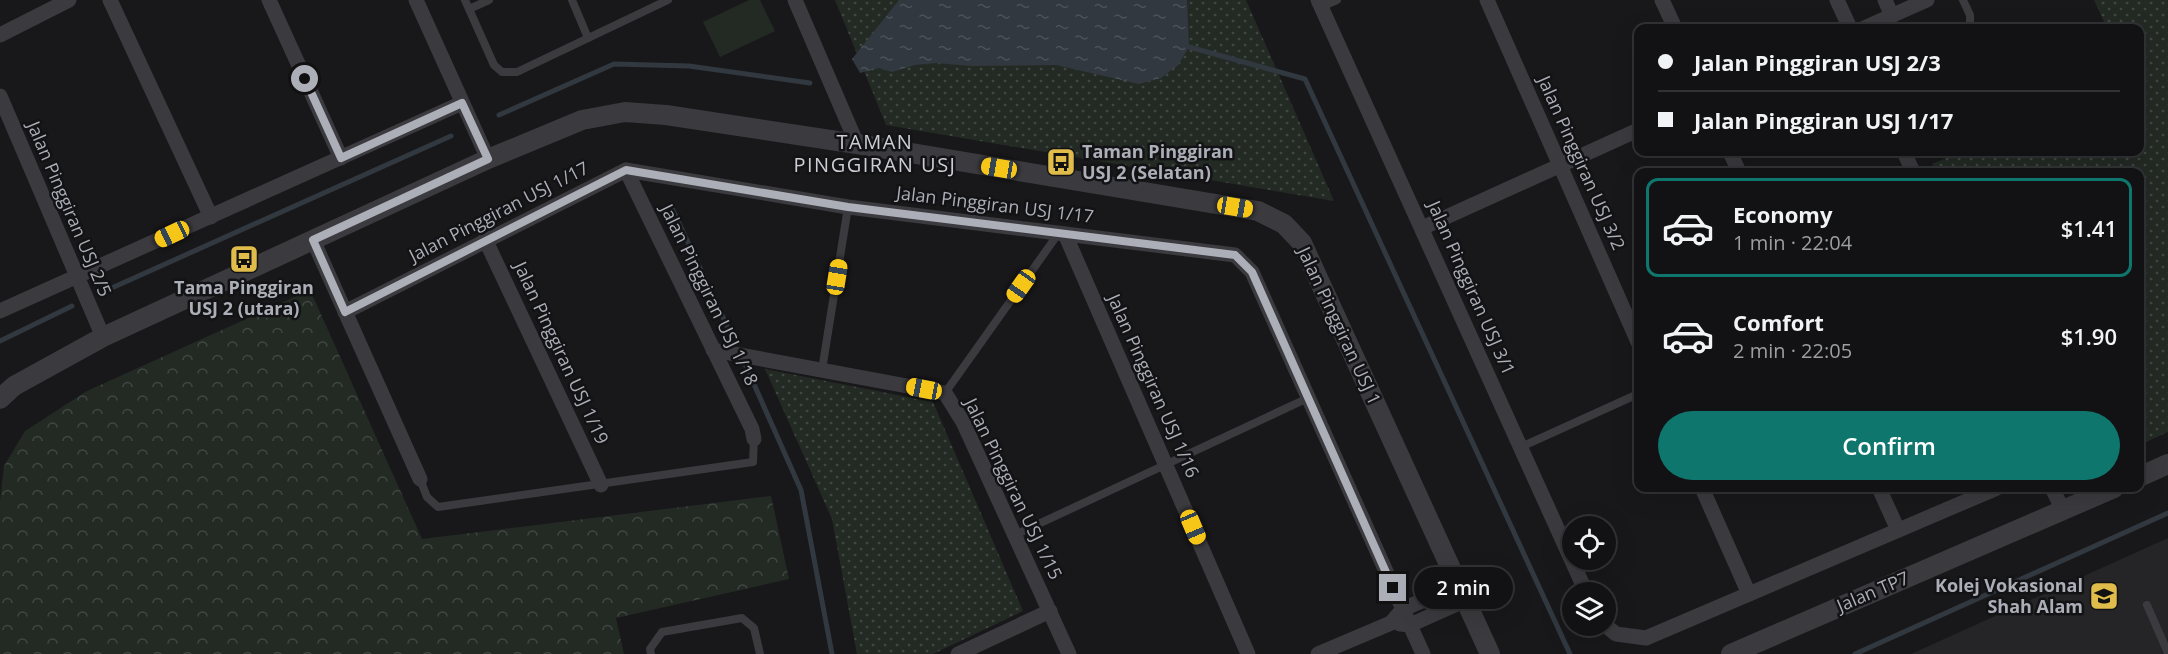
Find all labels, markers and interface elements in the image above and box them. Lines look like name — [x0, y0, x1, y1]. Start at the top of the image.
text: Jalan Pinggiran USJ 2/3 — [1694, 47, 1941, 77]
route start — [291, 65, 318, 92]
street label: Jalan Pinggiran USJ 3/2 — [1532, 70, 1631, 254]
text: Jalan Pinggiran USJ 1/17 — [1694, 105, 1953, 135]
street label: Jalan Pinggiran USJ 2/5 — [21, 115, 118, 300]
district label: TAMAN PINGGIRAN USJ — [793, 128, 957, 178]
place label: Taman Pinggiran USJ 2 (Selatan) — [1082, 139, 1234, 184]
bus stop icon: Taman Pinggiran USJ 2 (Selatan) — [1045, 146, 1077, 178]
street label: Jalan Pinggiran USJ 1/17 — [403, 155, 592, 268]
car — [980, 156, 1018, 180]
street label: Jalan Pinggiran USJ 1/17 — [893, 180, 1095, 228]
car — [1216, 195, 1254, 219]
street label: Jalan Pinggiran USJ 3/1 — [1422, 195, 1521, 379]
street label: Jalan Pinggiran USJ 1/18 — [655, 198, 764, 389]
text: Economy — [1733, 199, 1832, 229]
icon: car — [1661, 201, 1715, 255]
text: $1.41 — [2061, 213, 2117, 243]
car — [152, 218, 192, 250]
text: 1 min · 22:04 — [1733, 229, 1852, 256]
street label: Jalan Pinggiran USJ 1 — [1292, 241, 1387, 408]
bus stop icon: Tama Pinggiran USJ 2 (utara) — [228, 243, 260, 275]
street label: Jalan Pinggiran USJ 1/19 — [508, 256, 615, 448]
car — [825, 258, 849, 296]
car — [1003, 266, 1039, 306]
place label: Tama Pinggiran USJ 2 (utara) — [174, 275, 314, 320]
street label: Jalan Pinggiran USJ 1/16 — [1102, 288, 1205, 481]
text: Comfort — [1733, 307, 1824, 337]
icon: car — [1661, 309, 1715, 363]
text: $1.90 — [2061, 321, 2117, 351]
text: 2 min · 22:05 — [1733, 337, 1852, 364]
car — [905, 377, 943, 401]
street label: Jalan Pinggiran USJ 1/15 — [959, 392, 1068, 583]
button: Confirm — [1658, 411, 2120, 480]
car — [1178, 507, 1208, 547]
map controls — [1562, 516, 1616, 636]
button: locate — [1562, 516, 1616, 570]
street label: Jalan TP7 — [1831, 565, 1912, 618]
callout: 2 min — [1414, 567, 1513, 609]
place label: Kolej Vokasional Shah Alam — [1935, 573, 2083, 618]
route end — [1379, 574, 1406, 601]
text: 2 min — [1437, 574, 1491, 601]
school or university icon: Kolej Vokasional Shah Alam — [2088, 580, 2120, 612]
button: layers — [1562, 582, 1616, 636]

